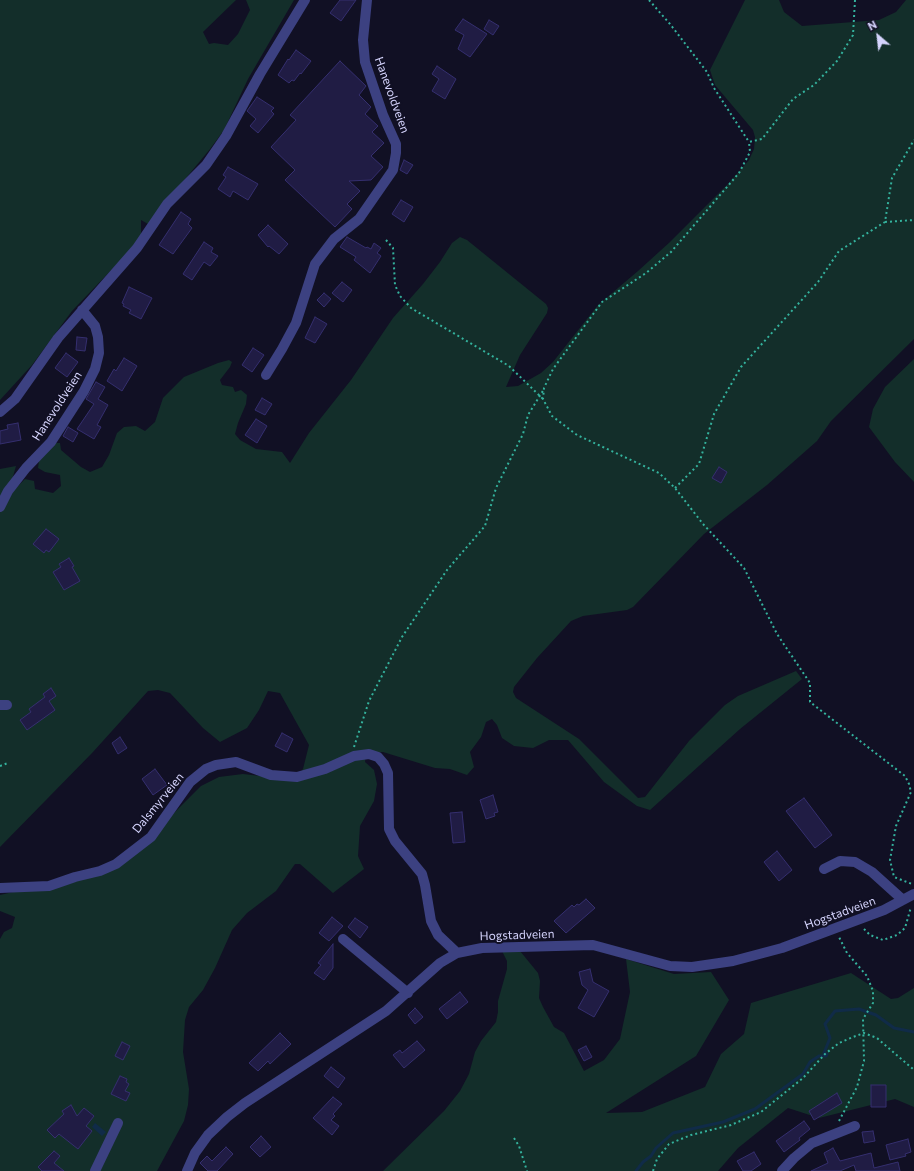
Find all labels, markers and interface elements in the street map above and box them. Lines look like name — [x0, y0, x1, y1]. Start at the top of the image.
north arrow — [858, 16, 898, 56]
text: N — [865, 17, 879, 33]
street label: Hanevoldveien — [372, 55, 412, 135]
street label: Hanevoldveien — [29, 369, 85, 443]
street label: Dalsmyrveien — [129, 770, 187, 836]
street label: Hogstadveien — [802, 893, 878, 933]
street label: Hogstadveien — [479, 926, 555, 944]

